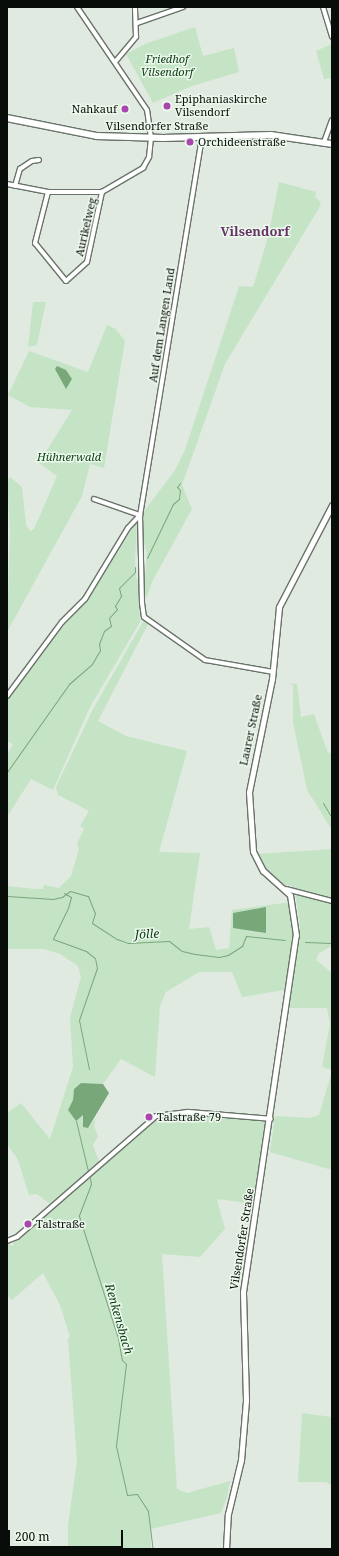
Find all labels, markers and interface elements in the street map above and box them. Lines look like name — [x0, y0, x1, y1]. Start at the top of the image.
park label: Friedhof Vilsendorf — [141, 53, 193, 79]
place label: Epiphaniaskirche Vilsendorf — [175, 93, 267, 119]
marker: Epiphaniaskirche Vilsendorf — [162, 101, 172, 111]
place label: Nahkauf — [72, 102, 117, 116]
marker: Nahkauf — [120, 104, 130, 114]
street label: Vilsendorfer Straße — [106, 119, 208, 133]
place label: Orchideenstraße — [198, 135, 286, 149]
marker: Orchideenstraße — [185, 137, 195, 147]
street label: Aurikelweg — [73, 196, 99, 258]
district label: Vilsendorf — [220, 223, 290, 239]
street label: Auf dem Langen Land — [146, 267, 178, 383]
park label: Hühnerwald — [37, 450, 101, 464]
street label: Laarer Straße — [237, 693, 265, 767]
water label: Jölle — [135, 926, 159, 942]
place label: Talstraße 79 — [157, 1110, 221, 1124]
marker: Talstraße 79 — [144, 1112, 154, 1122]
street label: Vilsendorfer Straße — [227, 1187, 257, 1291]
place label: Talstraße — [36, 1217, 85, 1231]
marker: Talstraße — [23, 1219, 33, 1229]
water label: Renkensbach — [102, 1282, 136, 1356]
scale bar — [10, 1522, 125, 1548]
text: 200 m — [15, 1528, 50, 1545]

